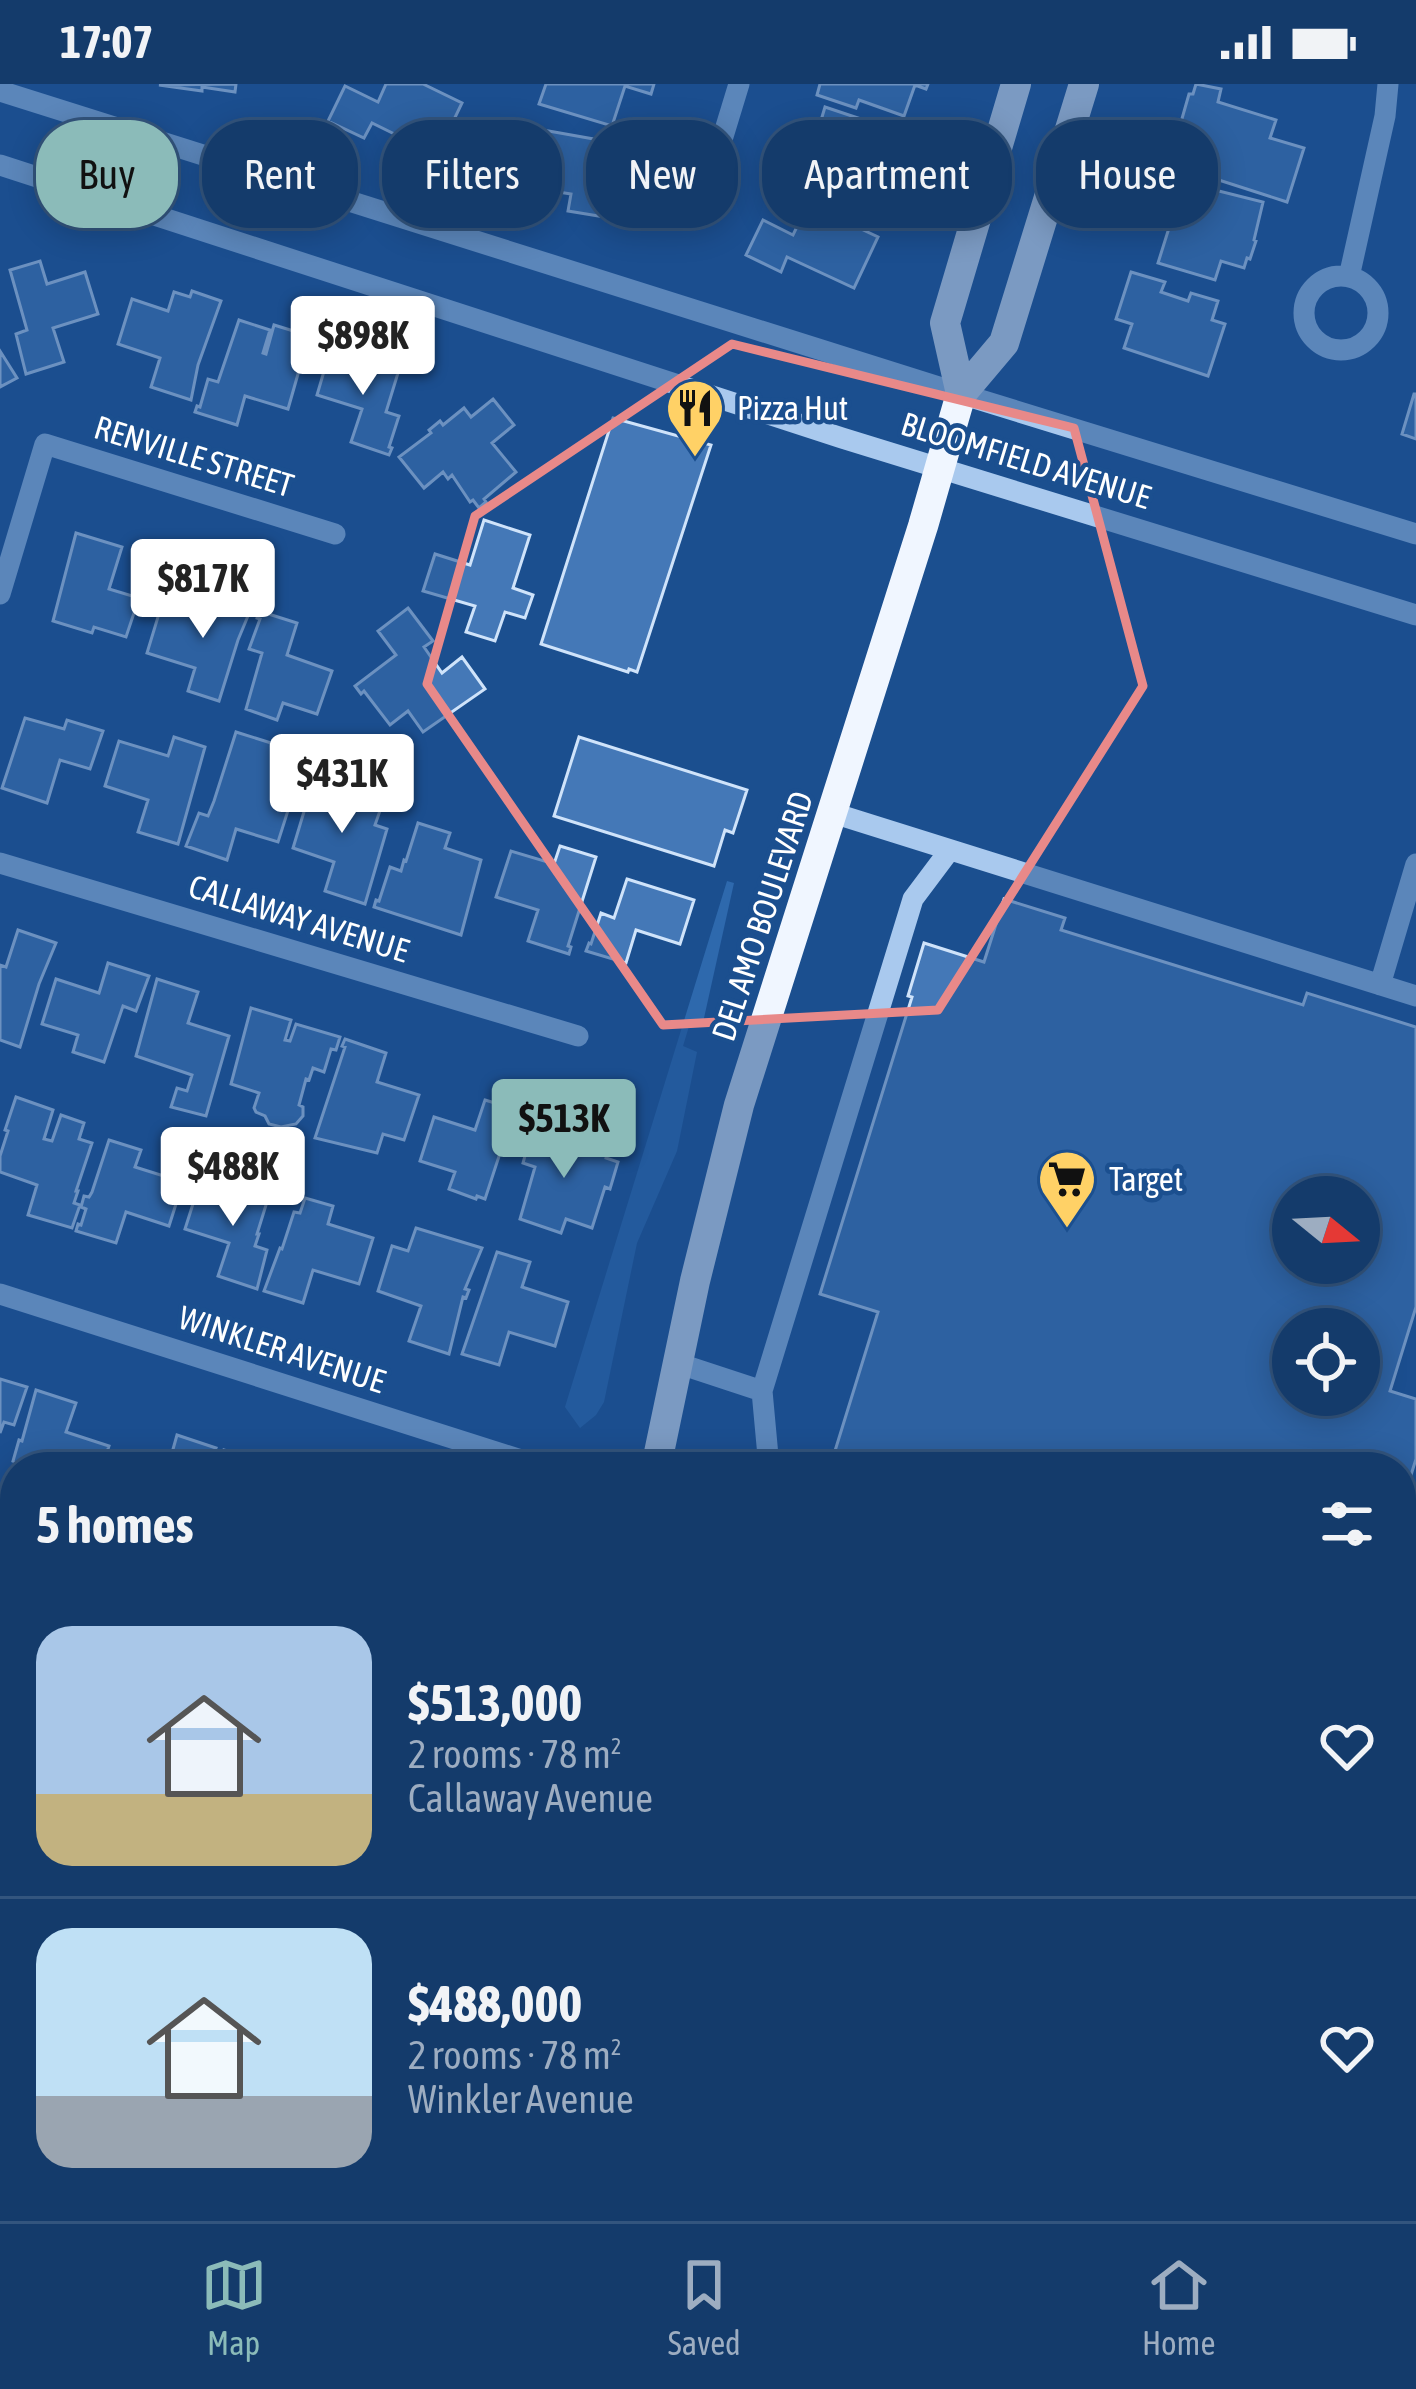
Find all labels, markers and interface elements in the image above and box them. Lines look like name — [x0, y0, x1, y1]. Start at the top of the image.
text: 17:07 — [60, 16, 154, 68]
chip: Buy — [36, 120, 178, 228]
chip: Rent — [202, 120, 358, 228]
chip: Filters — [382, 120, 562, 228]
chip: New — [586, 120, 738, 228]
chip: Apartment — [762, 120, 1012, 228]
chip: House — [1036, 120, 1218, 228]
pin: $898K — [279, 296, 447, 398]
text: $898K — [318, 313, 408, 357]
restaurant icon: Pizza Hut — [664, 377, 726, 459]
place label: Pizza Hut — [737, 389, 848, 427]
street label: BLOOMFIELD AVENUE — [897, 404, 1155, 516]
street label: RENVILLE STREET — [90, 408, 299, 504]
pin: $817K — [119, 539, 287, 641]
text: $817K — [158, 556, 248, 600]
pin: $431K — [258, 734, 426, 836]
text: $431K — [297, 751, 387, 795]
street label: DEL AMO BOULEVARD — [704, 787, 820, 1045]
street label: CALLAWAY AVENUE — [185, 867, 413, 969]
pin: $513K — [480, 1079, 648, 1181]
text: $513K — [519, 1096, 609, 1140]
pin: $488K — [149, 1127, 317, 1229]
text: $488K — [188, 1144, 278, 1188]
supermarket icon: Target — [1036, 1148, 1098, 1230]
place label: Target — [1109, 1160, 1183, 1198]
north arrow — [1272, 1176, 1380, 1284]
map controls — [1272, 1176, 1380, 1416]
street label: WINKLER AVENUE — [174, 1298, 390, 1400]
button: locate — [1272, 1308, 1380, 1416]
icon: filters — [1314, 1491, 1380, 1557]
text: 5 homes — [36, 1495, 194, 1554]
text: $513,000 — [408, 1673, 582, 1732]
icon: home — [132, 1674, 276, 1818]
icon: heart — [1314, 1713, 1380, 1779]
text: 2 rooms · 78 m² — [408, 1732, 622, 1776]
text: Callaway Avenue — [408, 1776, 653, 1820]
text: $488,000 — [408, 1974, 582, 2033]
icon: home — [132, 1976, 276, 2120]
icon: heart — [1314, 2015, 1380, 2081]
text: 2 rooms · 78 m² — [408, 2033, 622, 2077]
text: Winkler Avenue — [408, 2077, 634, 2121]
tab: Map — [201, 2252, 267, 2362]
tab: Saved — [668, 2252, 741, 2362]
tab: Home — [1142, 2252, 1215, 2362]

